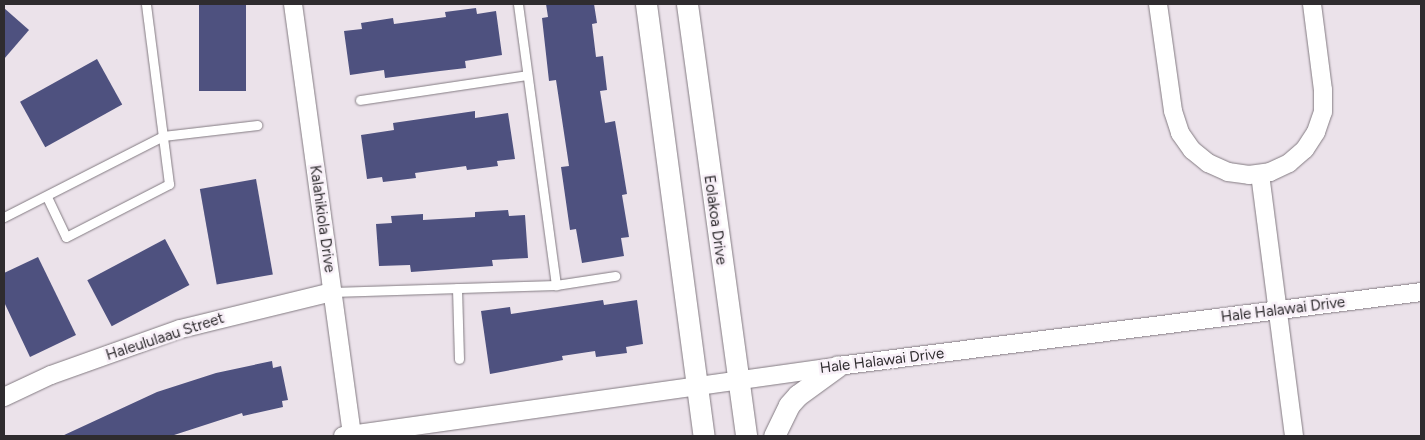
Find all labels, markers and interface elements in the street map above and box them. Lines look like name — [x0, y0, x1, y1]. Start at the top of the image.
street label: Kalahikiola Drive — [306, 164, 338, 274]
street label: Eolakoa Drive — [700, 174, 730, 266]
street label: Hale Halawai Drive — [1220, 293, 1346, 327]
street label: Haleululaau Street — [104, 309, 226, 365]
street label: Hale Halawai Drive — [819, 344, 945, 378]

